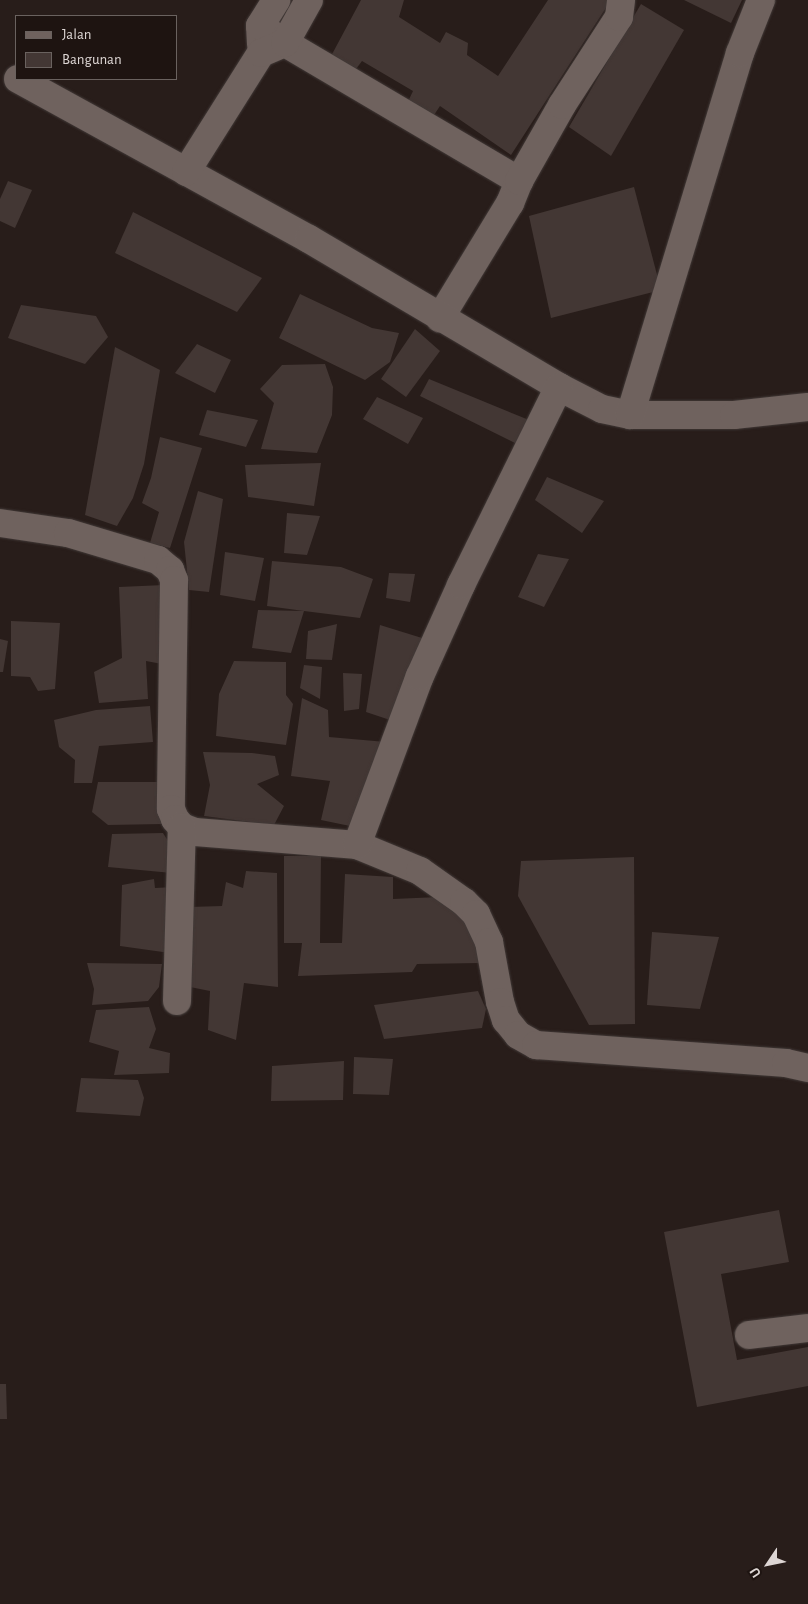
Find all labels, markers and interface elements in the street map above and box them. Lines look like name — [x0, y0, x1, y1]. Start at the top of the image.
legend — [15, 15, 178, 80]
text: Jalan — [62, 27, 92, 42]
text: Bangunan — [62, 52, 122, 67]
north arrow — [743, 1539, 793, 1589]
text: U — [747, 1565, 764, 1580]

